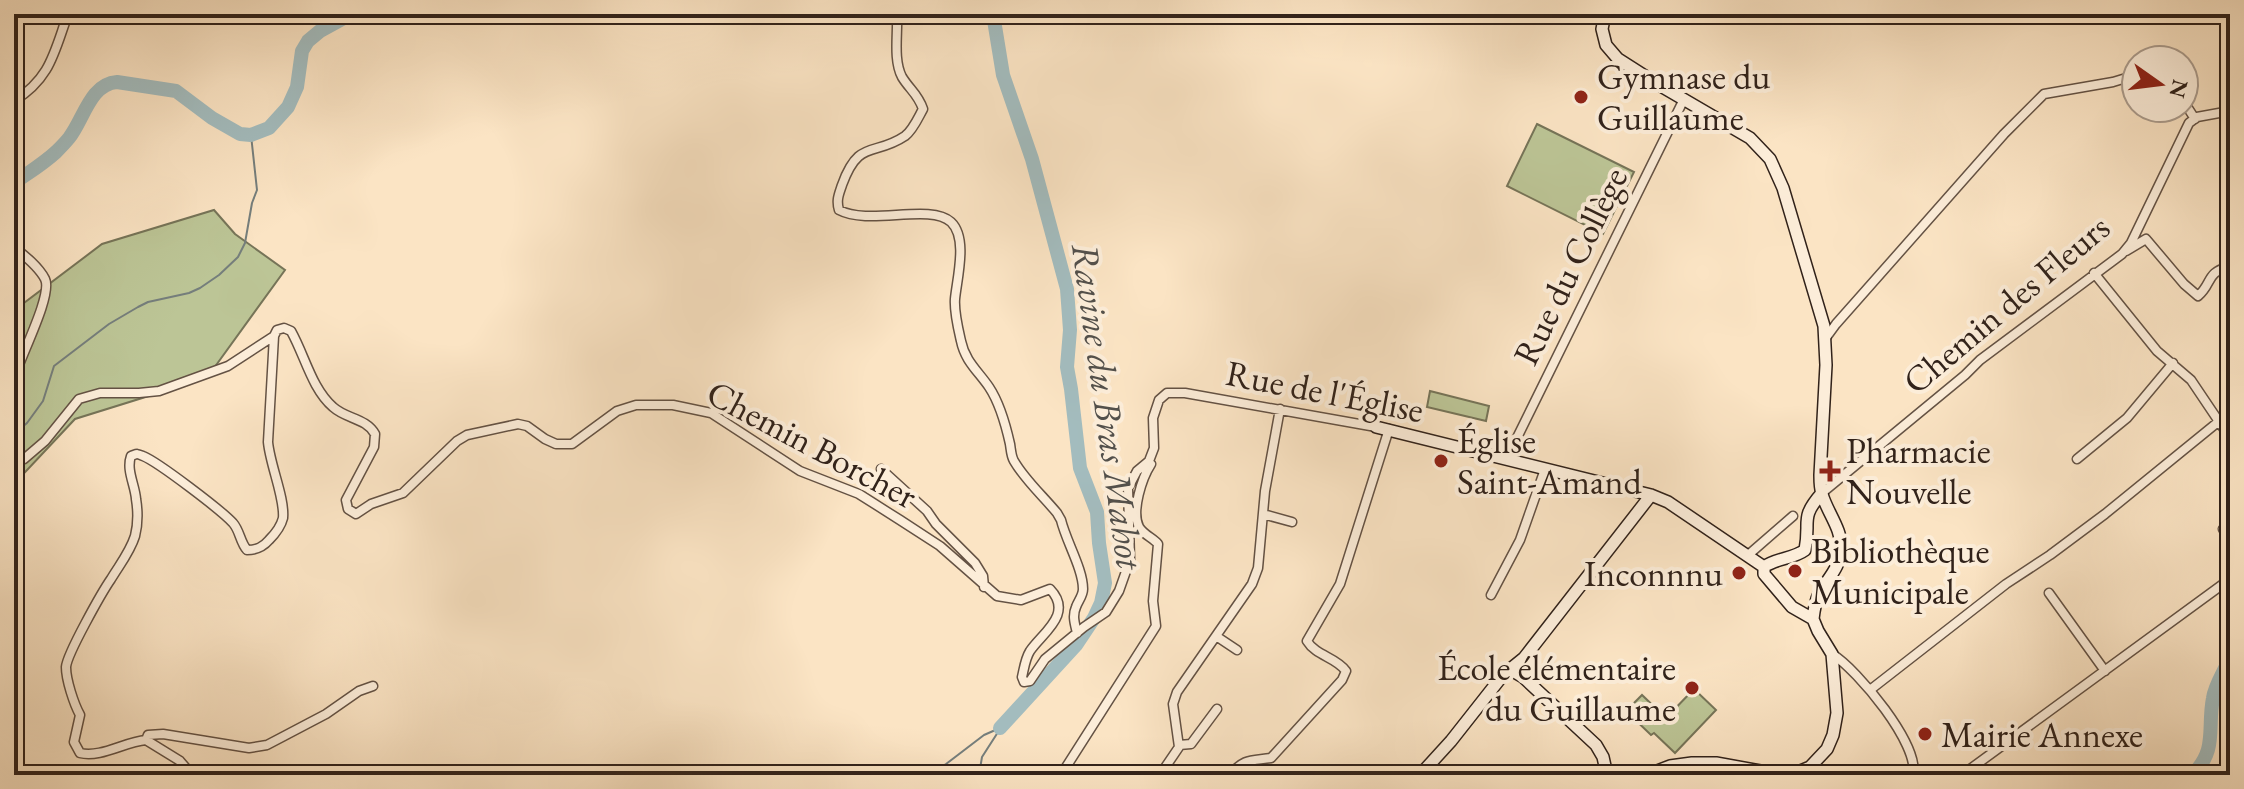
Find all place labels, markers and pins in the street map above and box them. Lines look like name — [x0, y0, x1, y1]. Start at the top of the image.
place label: Gymnase du Guillaume — [1597, 53, 1770, 141]
marker: Gymnase du Guillaume — [1572, 88, 1590, 106]
place label: Église Saint-Amand — [1457, 417, 1642, 505]
place label: Pharmacie Nouvelle — [1846, 427, 1991, 515]
marker: Église Saint-Amand — [1432, 452, 1450, 470]
marker: Pharmacie Nouvelle — [1821, 462, 1839, 480]
place label: Bibliothèque Municipale — [1811, 527, 1990, 615]
place label: Inconnnu — [1584, 550, 1723, 597]
marker: Bibliothèque Municipale — [1786, 562, 1804, 580]
marker: Inconnnu — [1730, 564, 1748, 582]
place label: École élémentaire du Guillaume — [1437, 644, 1676, 732]
marker: École élémentaire du Guillaume — [1683, 679, 1701, 697]
place label: Mairie Annexe — [1941, 711, 2143, 758]
marker: Mairie Annexe — [1916, 725, 1934, 743]

